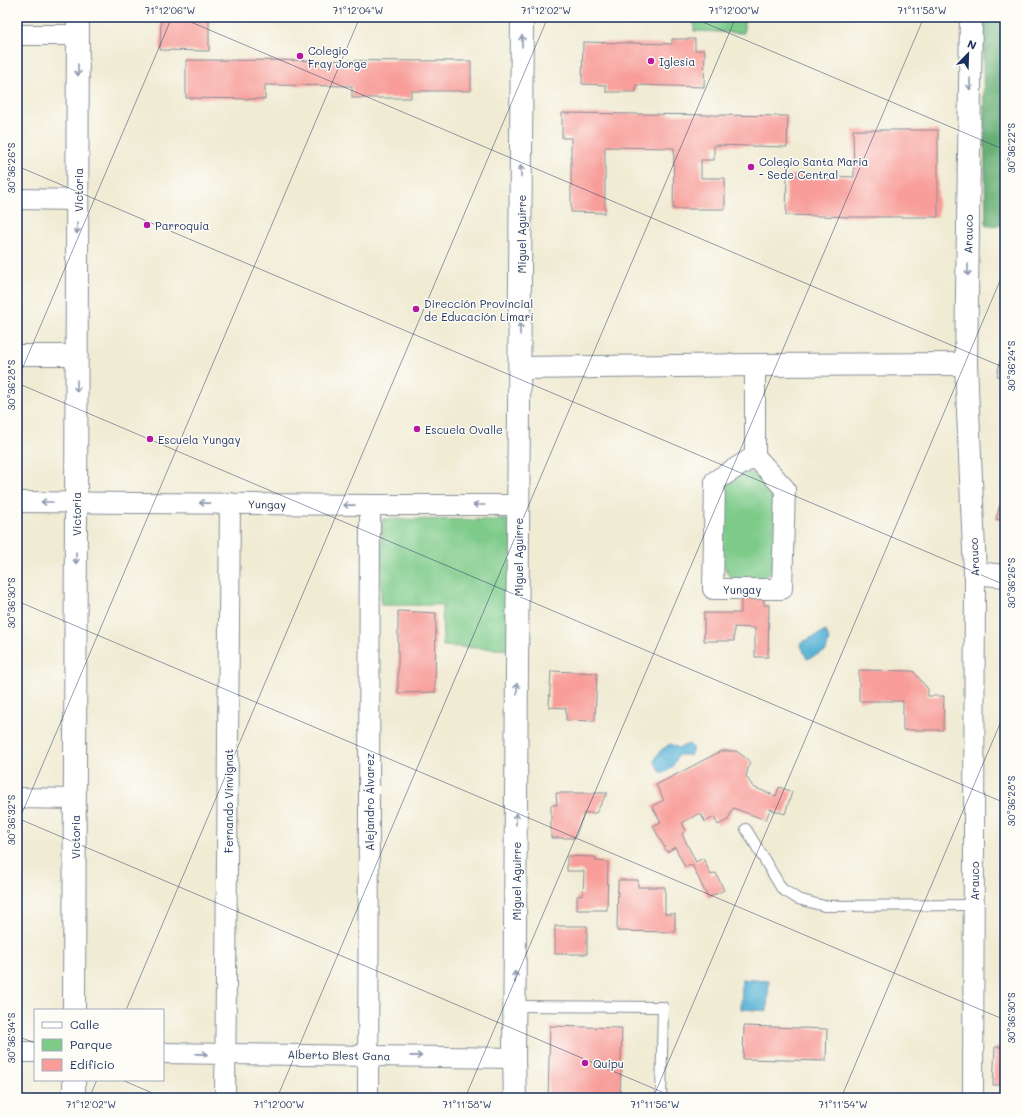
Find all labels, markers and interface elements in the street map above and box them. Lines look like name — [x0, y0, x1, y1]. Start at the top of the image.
text: 71°12'06"W — [145, 3, 196, 17]
text: 71°12'04"W — [333, 3, 383, 17]
text: 71°12'02"W — [521, 3, 571, 17]
text: 71°12'00"W — [709, 3, 760, 17]
text: 71°11'58"W — [897, 3, 947, 17]
north arrow — [948, 34, 988, 74]
one-way arrow — [518, 35, 526, 48]
text: N — [965, 36, 979, 53]
place label: Colegio Fray Jorge — [308, 43, 367, 71]
marker: Colegio Fray Jorge — [295, 51, 305, 61]
place label: Iglesia — [659, 54, 695, 69]
marker: Iglesia — [646, 56, 656, 66]
one-way arrow — [74, 63, 82, 76]
one-way arrow — [966, 77, 974, 90]
text: 30°36'22"S — [1004, 122, 1018, 173]
text: 30°36'26"S — [4, 142, 18, 193]
place label: Colegio Santa Maria - Sede Central — [759, 154, 869, 182]
marker: Colegio Santa Maria - Sede Central — [746, 162, 756, 172]
one-way arrow — [517, 165, 525, 178]
street label: Victoria — [71, 168, 86, 212]
street label: Miguel Aguirre — [514, 194, 529, 273]
street label: Arauco — [960, 214, 976, 254]
place label: Parroquia — [155, 218, 210, 233]
marker: Parroquia — [142, 220, 152, 230]
one-way arrow — [73, 221, 81, 234]
one-way arrow — [964, 263, 972, 276]
place label: Dirección Provincial de Educación Limarí — [424, 296, 534, 324]
marker: Dirección Provincial de Educación Limarí — [411, 304, 421, 314]
one-way arrow — [516, 323, 524, 336]
text: 30°36'24"S — [1004, 340, 1018, 391]
text: 30°36'28"S — [4, 359, 18, 410]
one-way arrow — [73, 379, 81, 392]
place label: Escuela Ovalle — [425, 422, 503, 437]
marker: Escuela Ovalle — [412, 424, 422, 434]
place label: Escuela Yungay — [158, 432, 241, 447]
marker: Escuela Yungay — [145, 434, 155, 444]
street label: Victoria — [69, 492, 84, 536]
street label: Yungay — [248, 496, 287, 512]
one-way arrow — [41, 498, 54, 506]
one-way arrow — [199, 499, 212, 507]
one-way arrow — [343, 501, 356, 509]
one-way arrow — [473, 501, 486, 509]
street label: Miguel Aguirre — [511, 517, 526, 596]
street label: Arauco — [966, 537, 982, 577]
one-way arrow — [72, 551, 80, 564]
text: 30°36'26"S — [1004, 557, 1018, 608]
text: 30°36'30"S — [4, 577, 18, 629]
street label: Yungay — [723, 582, 761, 597]
one-way arrow — [513, 683, 521, 696]
street label: Fernando Vinvignat — [221, 749, 236, 853]
street label: Alejandro Álvarez — [362, 753, 377, 851]
text: 30°36'28"S — [1004, 775, 1018, 826]
text: 30°36'32"S — [4, 794, 18, 845]
one-way arrow — [512, 813, 520, 826]
street label: Victoria — [68, 815, 83, 859]
street label: Miguel Aguirre — [509, 841, 524, 920]
street label: Arauco — [967, 861, 982, 901]
one-way arrow — [511, 971, 519, 984]
text: 30°36'30"S — [1004, 992, 1018, 1044]
legend — [34, 1009, 164, 1081]
text: 30°36'34"S — [4, 1012, 18, 1063]
text: Calle — [70, 1016, 100, 1032]
text: Parque — [70, 1036, 113, 1052]
street label: Alberto Blest Gana — [288, 1047, 391, 1063]
one-way arrow — [195, 1050, 208, 1058]
one-way arrow — [409, 1053, 422, 1060]
text: Edificio — [70, 1056, 114, 1072]
place label: Quipu — [593, 1056, 624, 1071]
marker: Quipu — [580, 1058, 590, 1068]
text: 71°12'02"W — [66, 1097, 116, 1111]
text: 71°12'00"W — [254, 1097, 305, 1111]
text: 71°11'58"W — [442, 1097, 492, 1111]
text: 71°11'56"W — [630, 1097, 680, 1111]
text: 71°11'54"W — [818, 1097, 868, 1111]

